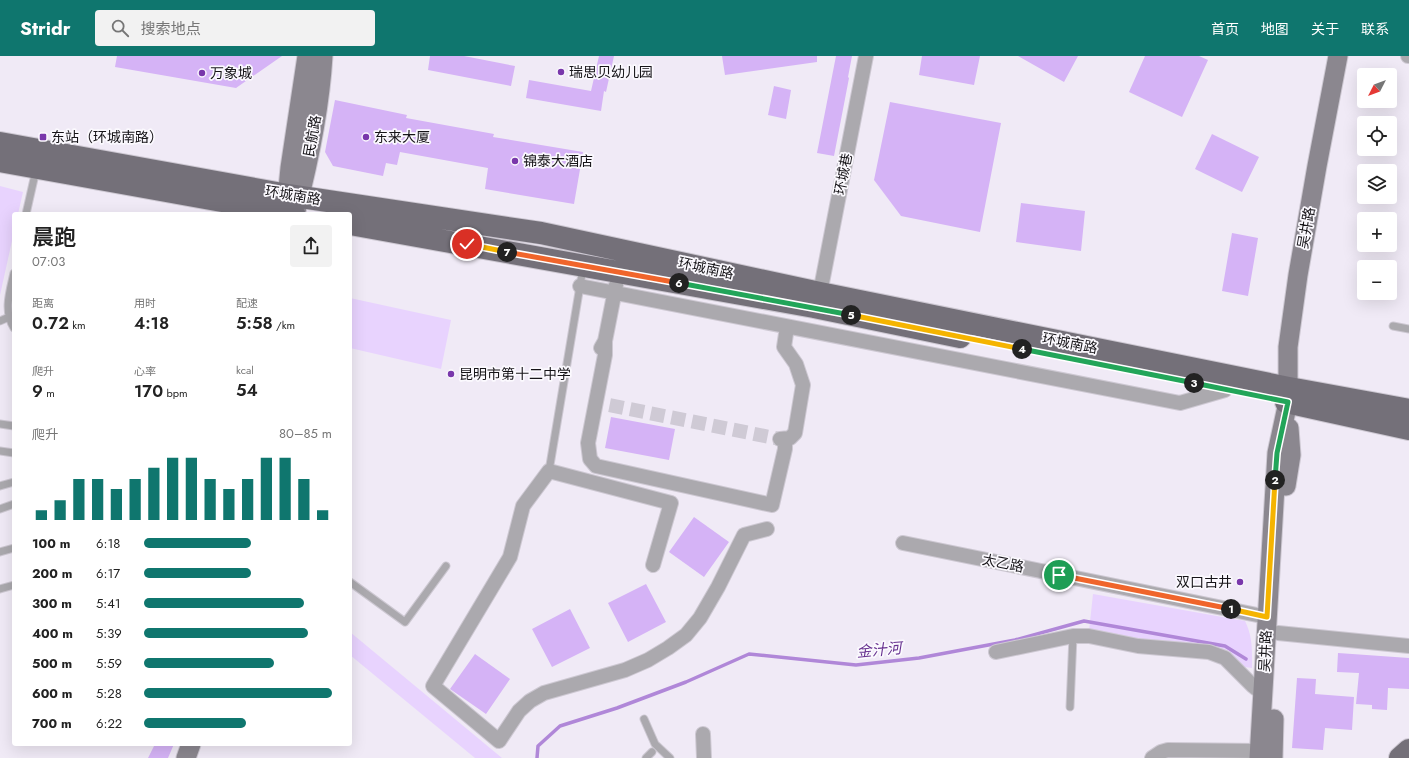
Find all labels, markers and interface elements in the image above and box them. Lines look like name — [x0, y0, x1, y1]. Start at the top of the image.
search box — [95, 10, 375, 46]
text: Stridr — [20, 15, 71, 42]
icon: search — [109, 17, 131, 39]
text: 搜索地点 — [141, 18, 201, 40]
text: 首页 — [1211, 19, 1239, 39]
text: 地图 — [1261, 19, 1289, 39]
text: 关于 — [1311, 19, 1339, 39]
text: 联系 — [1361, 19, 1389, 39]
place label: 瑞思贝幼儿园 — [569, 62, 653, 82]
place label: 万象城 — [210, 63, 252, 83]
marker: 瑞思贝幼儿园 — [556, 67, 566, 77]
marker: 万象城 — [197, 68, 207, 78]
north arrow — [1357, 68, 1397, 108]
map controls — [1357, 68, 1397, 300]
street label: 民航路 — [299, 114, 325, 158]
button: locate — [1357, 116, 1397, 156]
place label: 东站（环城南路） — [51, 127, 163, 147]
place label: 东来大厦 — [374, 127, 430, 147]
marker: 东站（环城南路） — [38, 132, 48, 142]
marker: 东来大厦 — [361, 132, 371, 142]
place label: 锦泰大酒店 — [523, 151, 593, 171]
street label: 环城巷 — [829, 151, 857, 197]
marker: 锦泰大酒店 — [510, 156, 520, 166]
button: layers — [1357, 164, 1397, 204]
street label: 环城南路 — [264, 181, 322, 209]
street label: 吴井路 — [1293, 206, 1319, 250]
button: + — [1357, 212, 1397, 252]
text: 晨跑 — [32, 221, 76, 253]
button: share — [290, 225, 332, 267]
pin — [450, 227, 484, 261]
icon: check — [456, 233, 478, 255]
pin: 7 — [497, 242, 517, 262]
text: 7 — [504, 244, 510, 260]
text: 07:03 — [32, 252, 65, 271]
street label: 环城南路 — [677, 252, 735, 284]
button: − — [1357, 260, 1397, 300]
pin: 6 — [669, 273, 689, 293]
text: 6 — [675, 275, 683, 291]
text: 距离 — [32, 295, 54, 311]
text: 用时 — [134, 295, 156, 311]
text: 配速 — [236, 295, 258, 311]
pin: 5 — [841, 305, 861, 325]
text: 5 — [847, 307, 855, 323]
text: 0.72 — [32, 311, 69, 335]
text: 4:18 — [134, 311, 169, 335]
text: 5:58 — [236, 311, 273, 335]
text: km — [69, 317, 86, 333]
text: /km — [273, 317, 295, 333]
street label: 环城南路 — [1041, 328, 1099, 358]
pin: 4 — [1012, 339, 1032, 359]
text: 4 — [1018, 341, 1026, 357]
text: kcal — [236, 362, 254, 378]
text: 爬升 — [32, 363, 54, 379]
text: 心率 — [134, 363, 156, 379]
place label: 昆明市第十二中学 — [459, 364, 571, 384]
marker: 昆明市第十二中学 — [446, 369, 456, 379]
pin: 3 — [1184, 373, 1204, 393]
text: 3 — [1191, 375, 1197, 391]
text: 54 — [236, 378, 258, 402]
text: 9 — [32, 379, 43, 403]
text: 170 — [134, 379, 163, 403]
text: m — [43, 385, 55, 401]
text: bpm — [163, 385, 188, 401]
text: 80–85 m — [279, 424, 332, 443]
text: 爬升 — [32, 425, 58, 444]
pin: 2 — [1265, 470, 1285, 490]
text: 2 — [1271, 472, 1279, 488]
text: 100 m — [32, 534, 70, 553]
text: 6:18 — [96, 534, 120, 553]
street label: 太乙路 — [980, 549, 1026, 577]
pin — [1042, 558, 1076, 592]
text: 200 m — [32, 564, 72, 583]
text: 6:17 — [96, 564, 120, 583]
icon: arrive — [1048, 564, 1070, 586]
place label: 双口古井 — [1176, 572, 1232, 592]
marker: 双口古井 — [1235, 577, 1245, 587]
text: 300 m — [32, 594, 72, 613]
text: 5:41 — [96, 594, 121, 613]
pin: 1 — [1221, 599, 1241, 619]
text: 1 — [1228, 601, 1234, 617]
text: 400 m — [32, 624, 73, 643]
text: 5:39 — [96, 624, 122, 643]
street label: 吴井路 — [1254, 630, 1276, 672]
water label: 金汁河 — [856, 637, 905, 663]
text: 500 m — [32, 654, 72, 673]
text: 5:59 — [96, 654, 122, 673]
text: 600 m — [32, 684, 72, 703]
text: 5:28 — [96, 684, 122, 703]
text: 700 m — [32, 714, 72, 733]
text: 6:22 — [96, 714, 122, 733]

